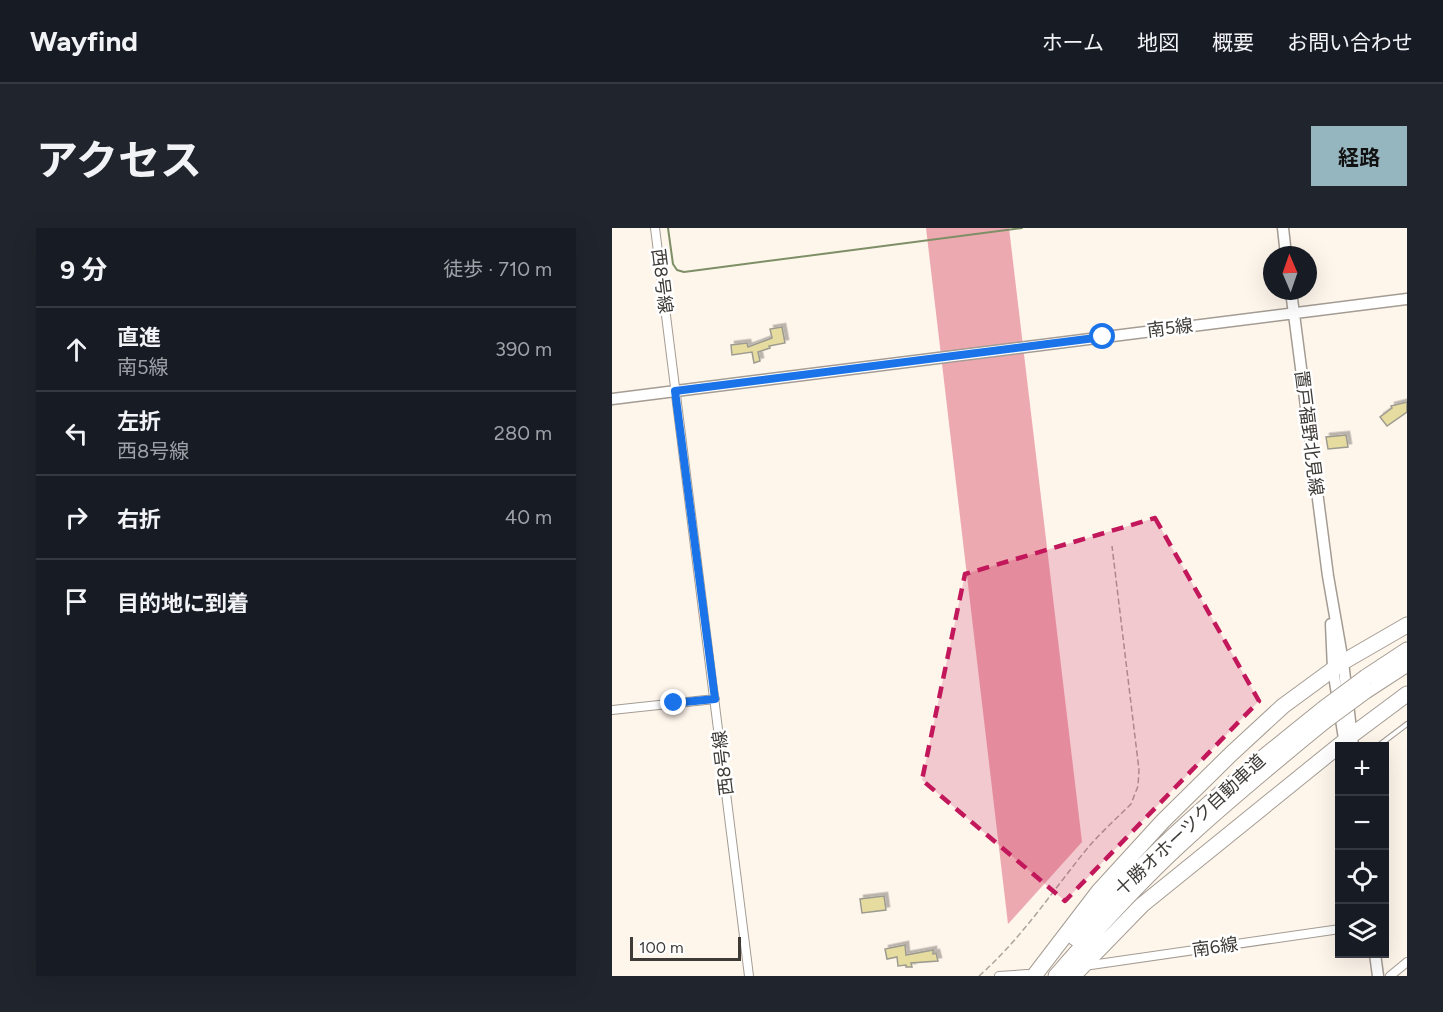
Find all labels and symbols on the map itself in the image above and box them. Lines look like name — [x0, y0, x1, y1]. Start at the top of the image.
north arrow — [1263, 246, 1317, 300]
street label: 西8号線 — [647, 247, 677, 315]
street label: 南5線 — [1146, 314, 1194, 342]
route start — [1089, 323, 1115, 349]
street label: 置戸福野北見線 — [1290, 369, 1328, 497]
route end — [660, 689, 686, 715]
street label: 西8号線 — [708, 729, 738, 797]
street label: 十勝オホーツク自動車道 — [1110, 750, 1270, 900]
street label: 南6線 — [1191, 933, 1239, 961]
scale bar — [630, 934, 741, 962]

